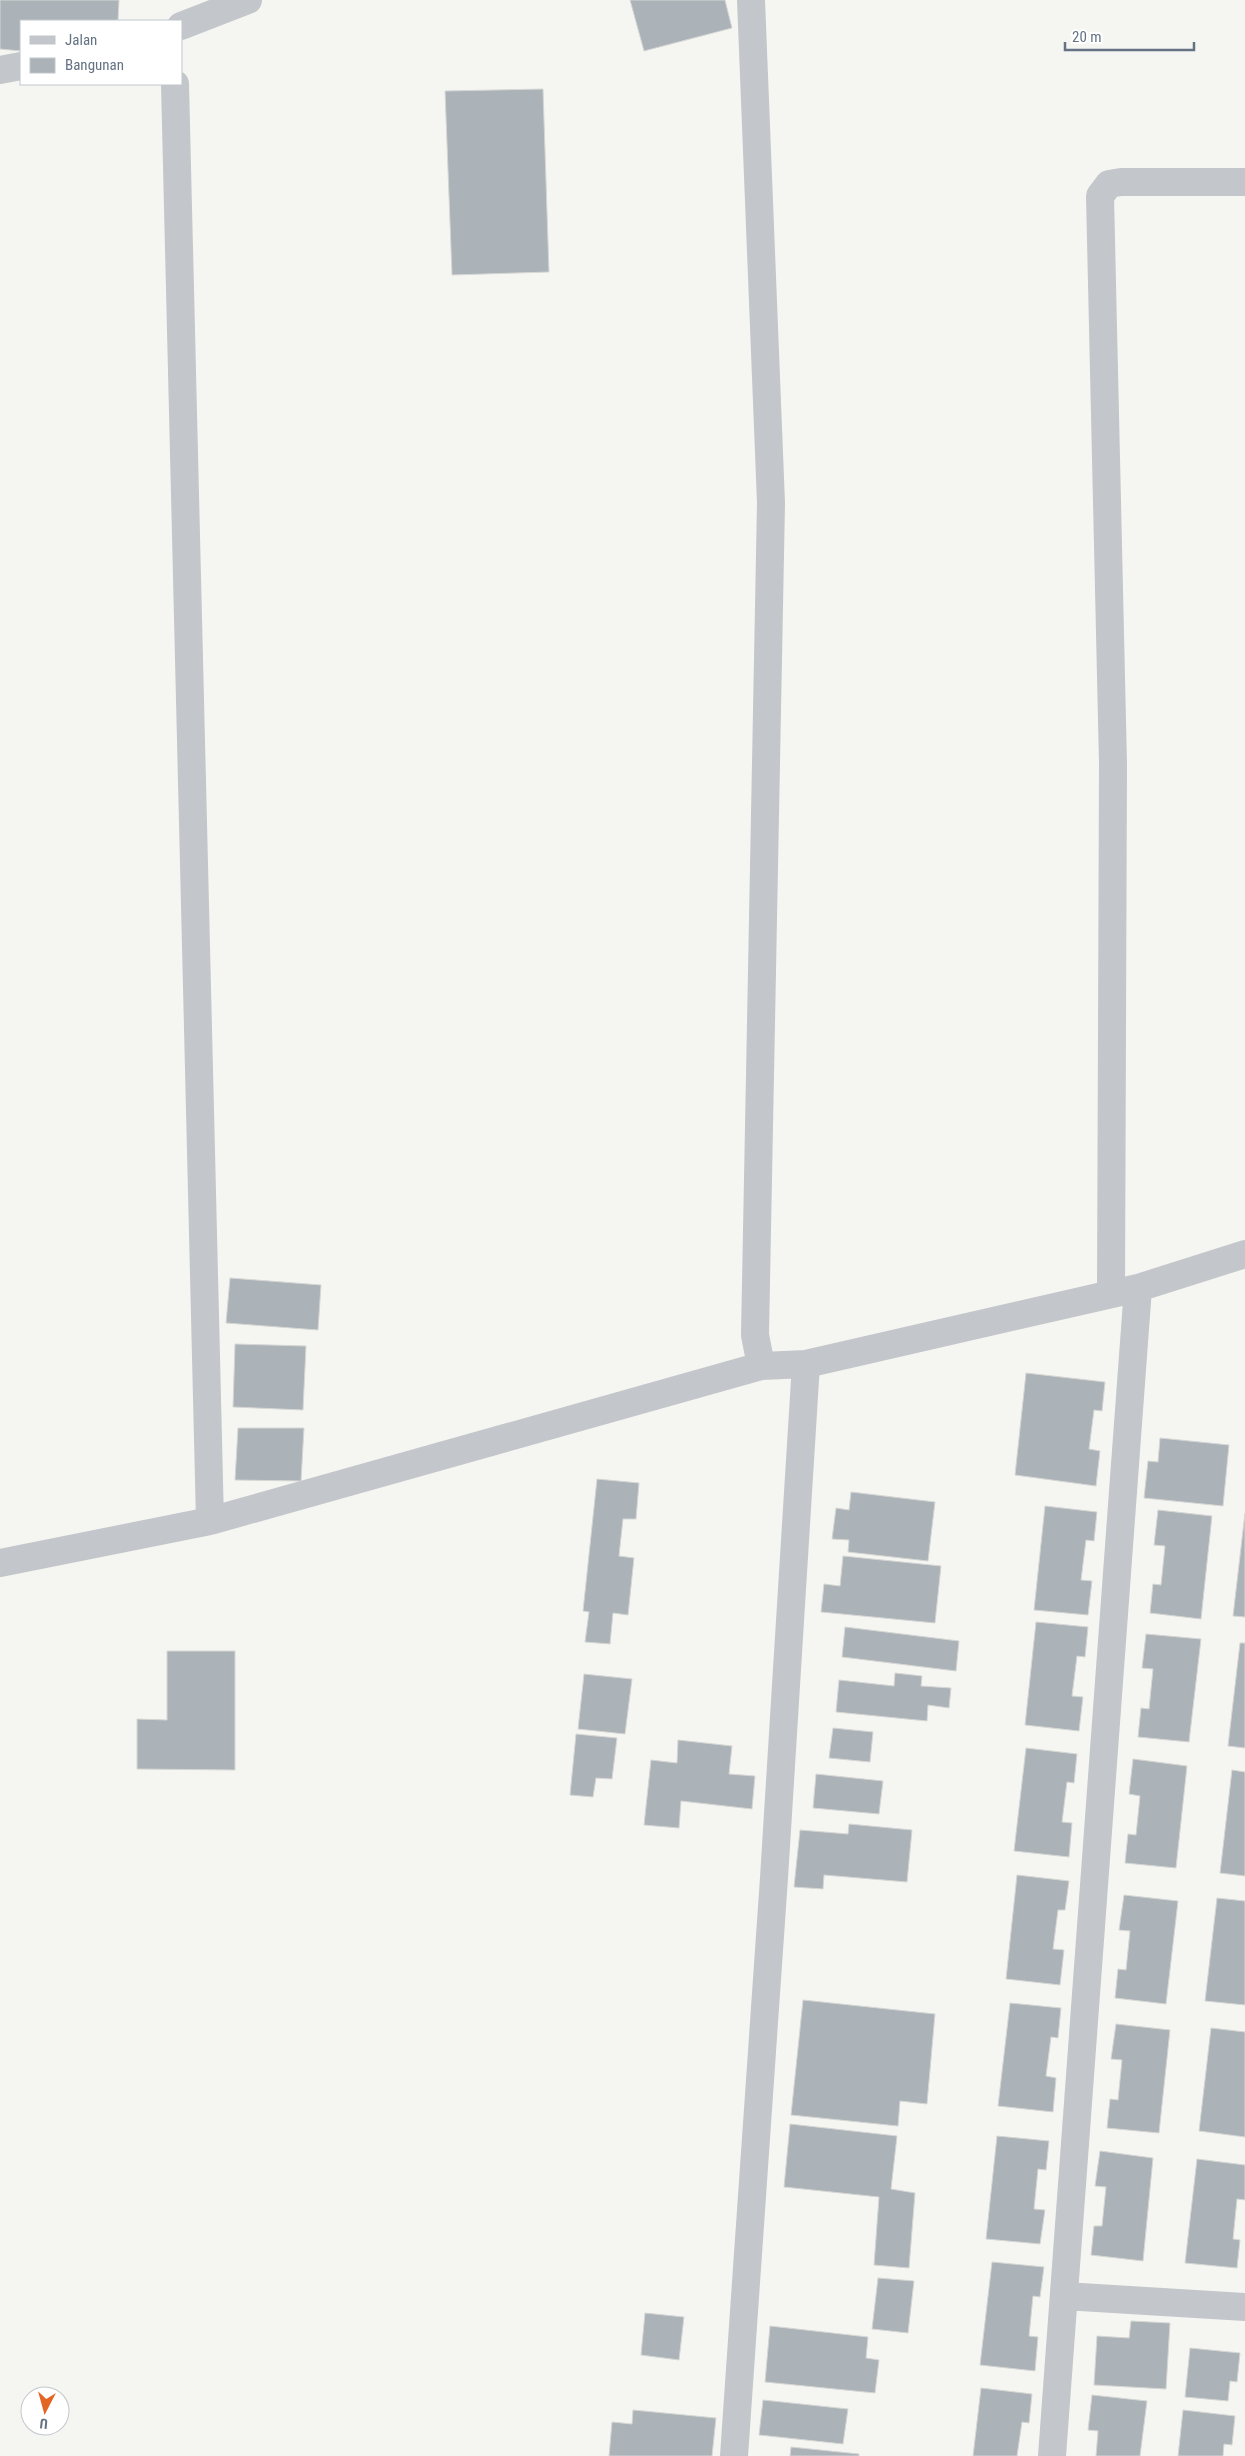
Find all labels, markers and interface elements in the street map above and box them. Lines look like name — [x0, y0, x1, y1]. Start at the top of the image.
legend — [20, 20, 182, 85]
scale bar — [1065, 20, 1194, 52]
text: 20 m — [1072, 28, 1102, 46]
text: Jalan — [65, 31, 97, 49]
text: Bangunan — [65, 56, 124, 74]
north arrow — [20, 2386, 70, 2436]
text: U — [39, 2416, 48, 2432]

